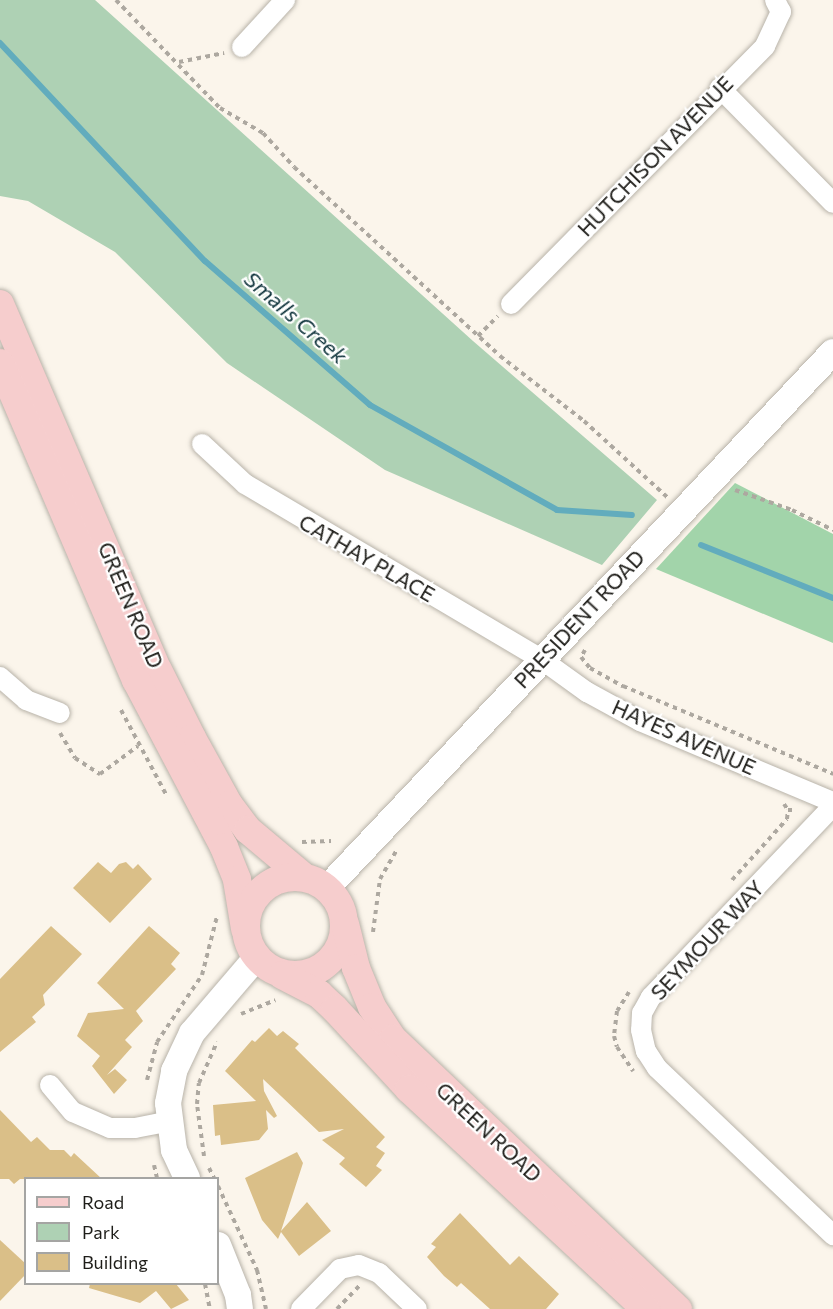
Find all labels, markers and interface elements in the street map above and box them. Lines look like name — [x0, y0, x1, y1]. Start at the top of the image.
street label: HUTCHISON AVENUE — [572, 71, 738, 241]
water label: Smalls Creek — [239, 265, 353, 369]
street label: CATHAY PLACE — [295, 509, 439, 607]
street label: GREEN ROAD — [93, 538, 169, 672]
street label: PRESIDENT ROAD — [509, 545, 649, 693]
street label: HAYES AVENUE — [608, 694, 760, 780]
street label: SEYMOUR WAY — [645, 875, 769, 1005]
street label: GREEN ROAD — [431, 1077, 547, 1187]
legend — [24, 1177, 219, 1285]
text: Road — [82, 1191, 124, 1213]
text: Park — [82, 1221, 120, 1243]
text: Building — [82, 1251, 148, 1273]

